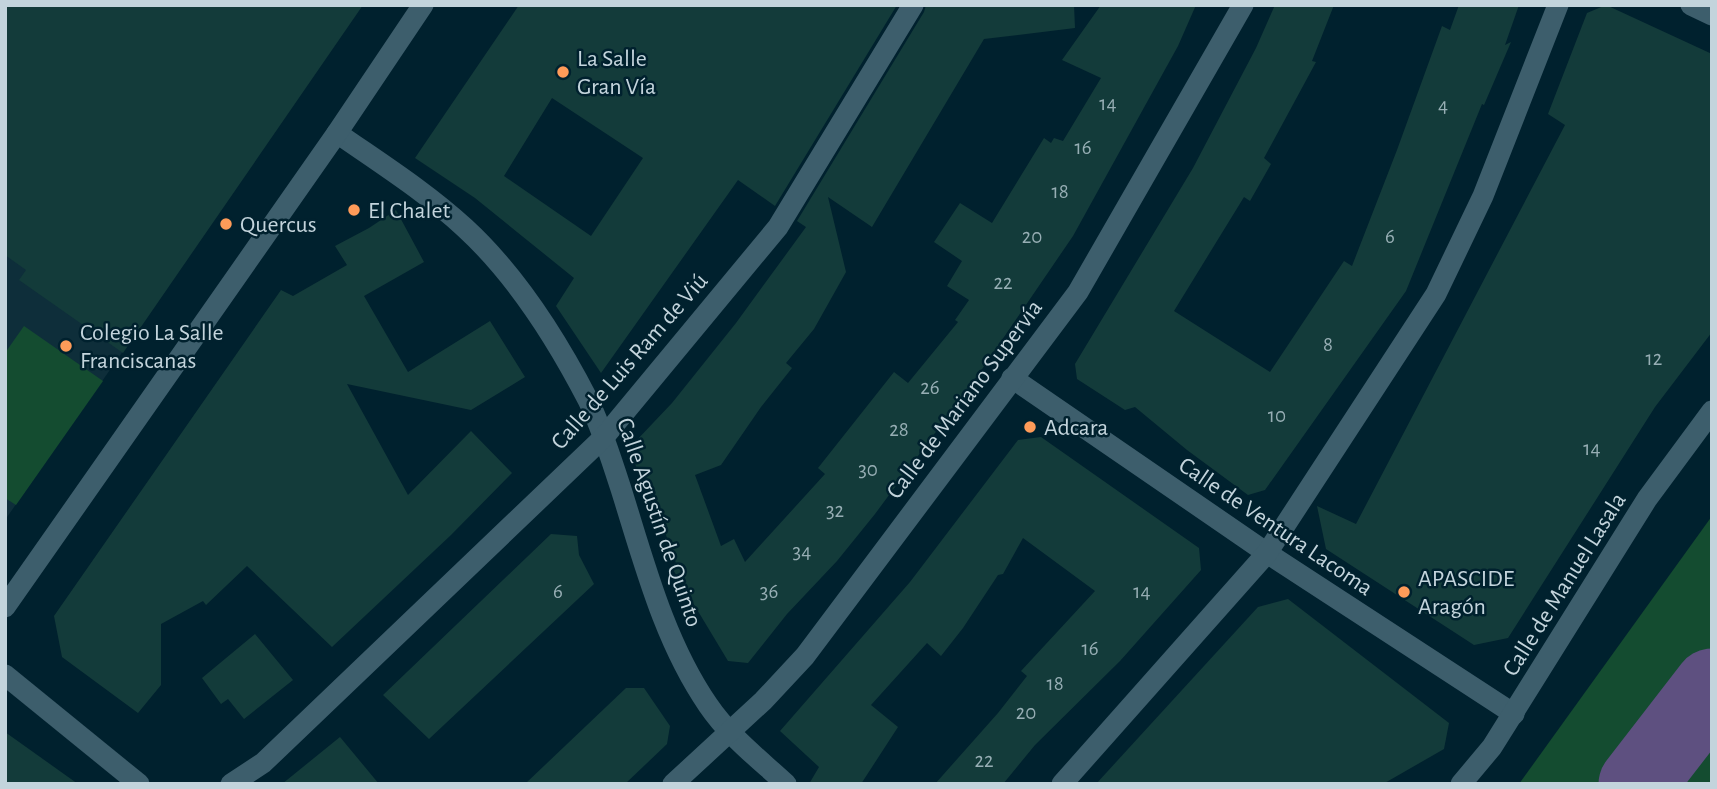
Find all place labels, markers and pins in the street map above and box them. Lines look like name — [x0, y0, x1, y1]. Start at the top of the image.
place label: La Salle Gran Vía — [577, 47, 656, 99]
marker: La Salle Gran Vía — [555, 64, 571, 80]
place label: El Chalet — [368, 199, 450, 223]
marker: El Chalet — [346, 202, 362, 218]
place label: Quercus — [240, 213, 317, 237]
marker: Quercus — [218, 216, 234, 232]
place label: Colegio La Salle Franciscanas — [80, 321, 224, 373]
marker: Colegio La Salle Franciscanas — [58, 338, 74, 354]
place label: Adcara — [1044, 416, 1108, 440]
marker: Adcara — [1022, 419, 1038, 435]
place label: APASCIDE Aragón — [1418, 567, 1515, 619]
marker: APASCIDE Aragón — [1396, 584, 1412, 600]

